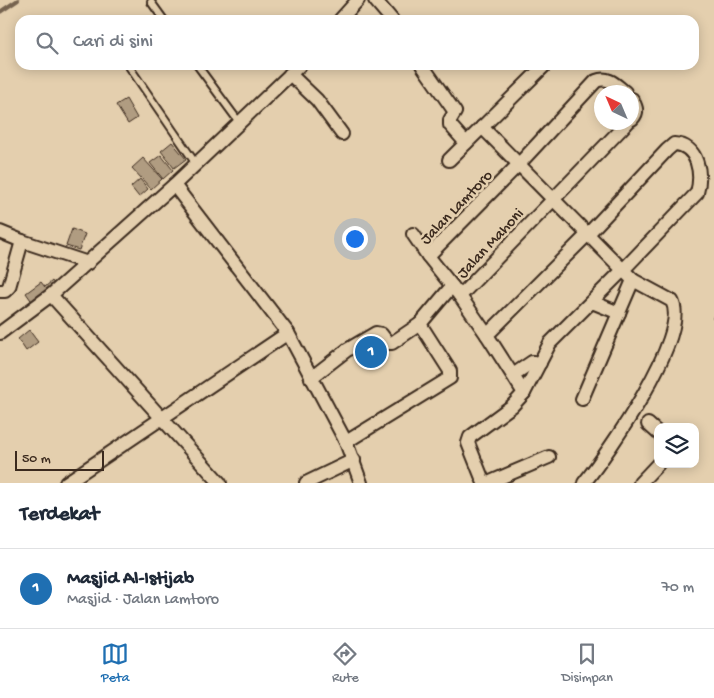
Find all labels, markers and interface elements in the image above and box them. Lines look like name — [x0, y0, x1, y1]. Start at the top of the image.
search box — [15, 15, 699, 70]
icon: search — [33, 29, 61, 57]
text: Cari di sini — [73, 31, 153, 54]
north arrow — [594, 85, 639, 130]
street label: Jalan Lamtoro — [417, 167, 498, 250]
street label: Jalan Mahoni — [454, 205, 529, 283]
your location — [342, 226, 368, 252]
pin: 1 — [355, 333, 387, 371]
map controls — [654, 423, 699, 468]
button: layers — [654, 423, 699, 468]
scale bar — [15, 448, 104, 471]
text: 50 m — [22, 451, 51, 468]
text: Terdekat — [20, 503, 99, 528]
text: Masjid Al-Istijab — [67, 568, 194, 591]
text: 1 — [33, 579, 39, 598]
text: 70 m — [661, 579, 694, 598]
text: Masjid · Jalan Lamtoro — [67, 591, 219, 610]
tab: Peta — [101, 640, 129, 687]
tab: Rute — [331, 640, 359, 687]
tab: Disimpan — [561, 640, 613, 687]

